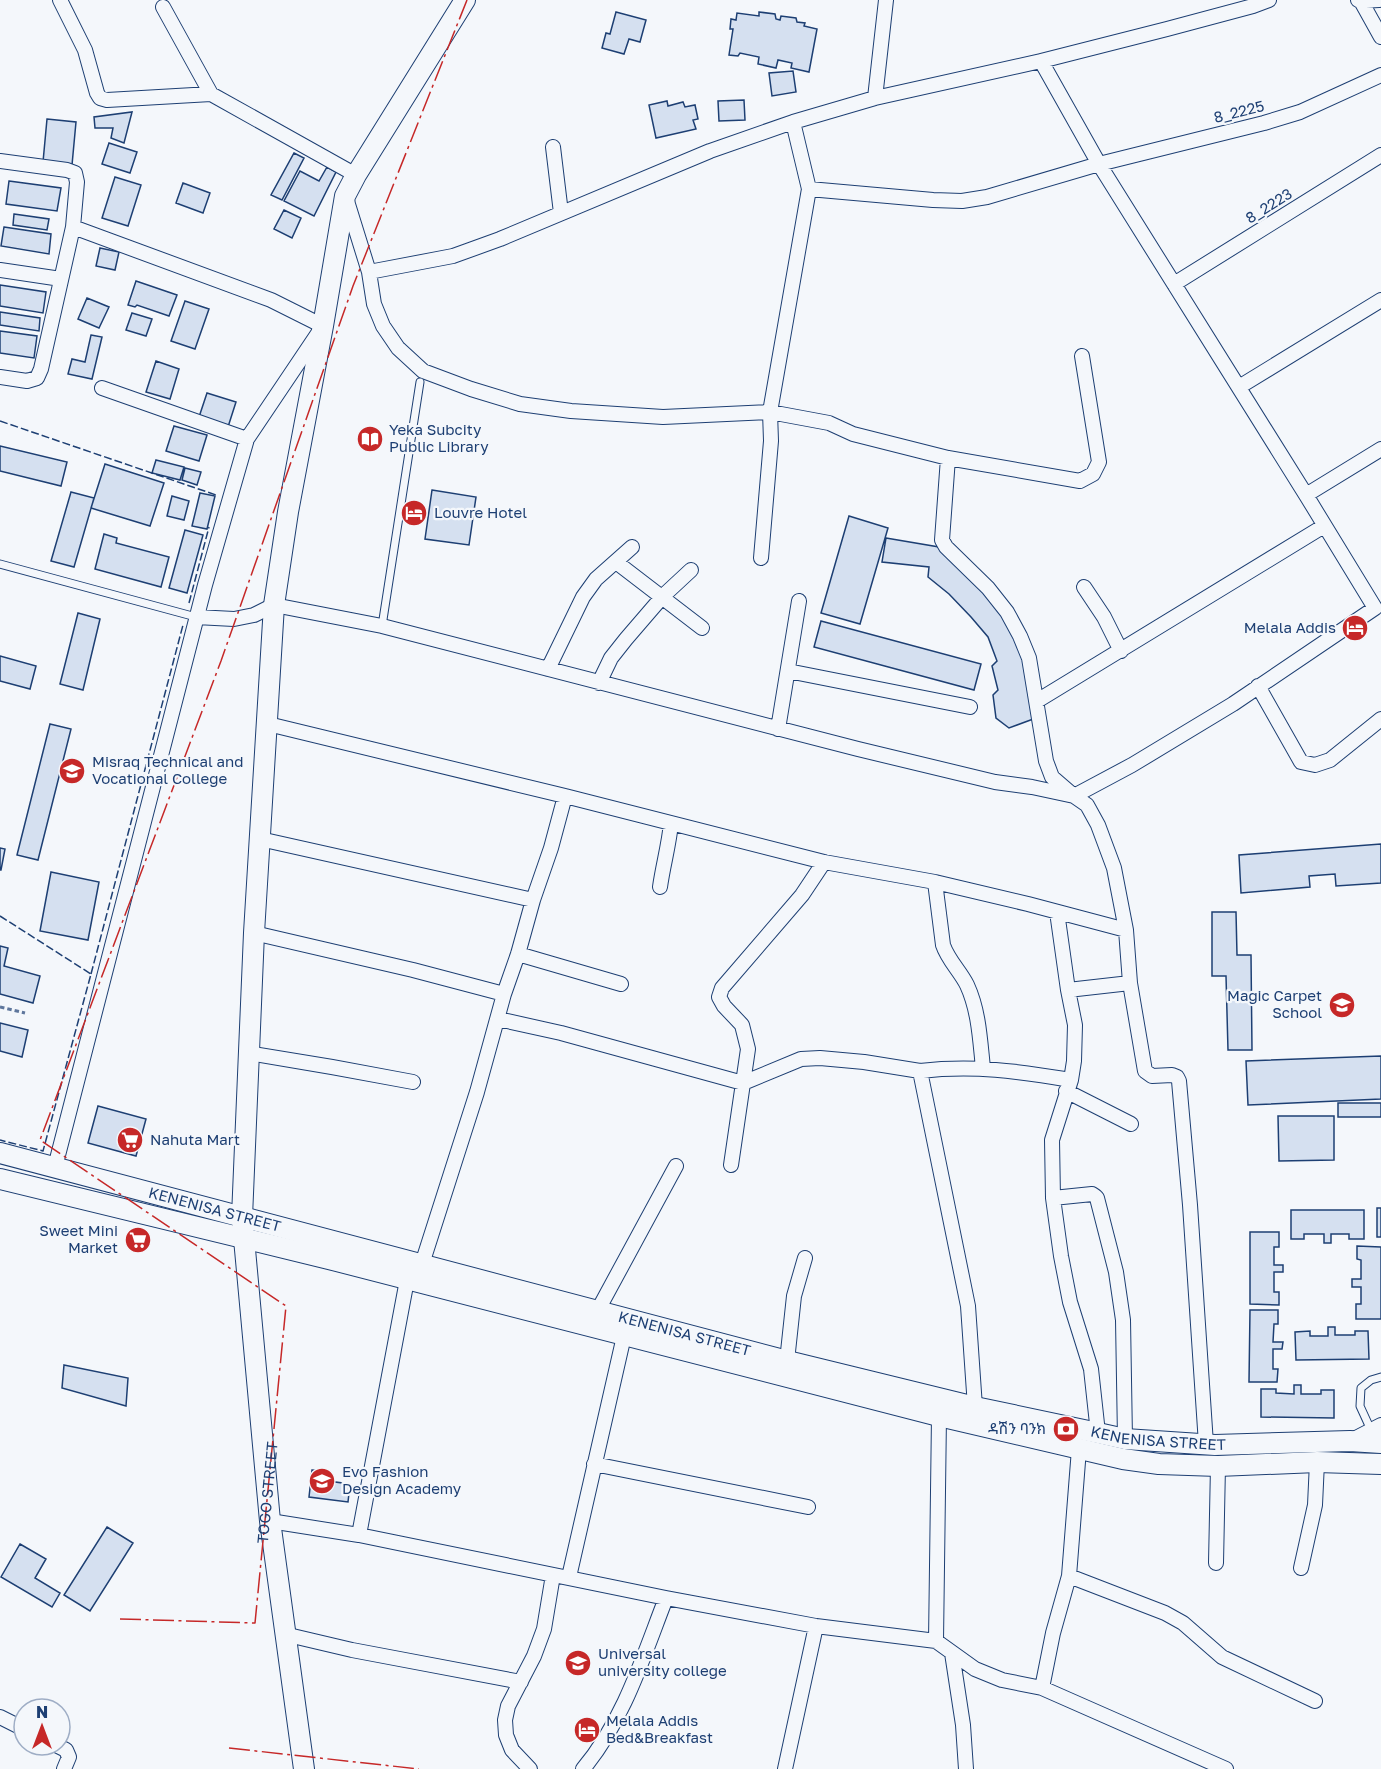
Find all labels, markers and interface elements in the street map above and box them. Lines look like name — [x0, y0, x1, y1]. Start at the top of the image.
street label: 8_2225 — [1212, 96, 1266, 126]
street label: 8_2223 — [1242, 184, 1295, 226]
place label: Yeka Subcity Public Library — [389, 420, 489, 455]
library icon: Yeka Subcity Public Library — [355, 424, 385, 454]
hotel icon: Louvre Hotel — [399, 498, 429, 528]
place label: Louvre Hotel — [434, 503, 527, 521]
hotel icon: Melala Addis — [1340, 613, 1370, 643]
place label: Melala Addis — [1244, 618, 1336, 636]
place label: Misraq Technical and Vocational College — [92, 752, 243, 787]
school or university icon: Misraq Technical and Vocational College — [57, 756, 87, 786]
place label: Magic Carpet School — [1227, 986, 1322, 1021]
school or university icon: Magic Carpet School — [1327, 990, 1357, 1020]
supermarket icon: Nahuta Mart — [115, 1125, 145, 1155]
place label: Nahuta Mart — [150, 1130, 240, 1148]
street label: KENENISA STREET — [147, 1183, 283, 1235]
place label: Sweet Mini Market — [39, 1221, 118, 1256]
supermarket icon: Sweet Mini Market — [123, 1225, 153, 1255]
street label: KENENISA STREET — [617, 1307, 753, 1359]
bank icon: ዳሽን ባንክ — [1051, 1414, 1081, 1444]
place label: ዳሽን ባንክ — [988, 1419, 1046, 1437]
street label: KENENISA STREET — [1089, 1422, 1226, 1453]
street label: TOGO STREET — [253, 1441, 281, 1544]
place label: Evo Fashion Design Academy — [342, 1462, 462, 1497]
school or university icon: Evo Fashion Design Academy — [307, 1466, 337, 1496]
place label: Universal university college — [598, 1644, 727, 1679]
school or university icon: Universal university college — [563, 1648, 593, 1678]
north arrow — [12, 1697, 72, 1757]
text: N — [36, 1702, 48, 1722]
place label: Melala Addis Bed&Breakfast — [606, 1711, 713, 1746]
hotel icon: Melala Addis Bed&Breakfast — [572, 1715, 602, 1745]

